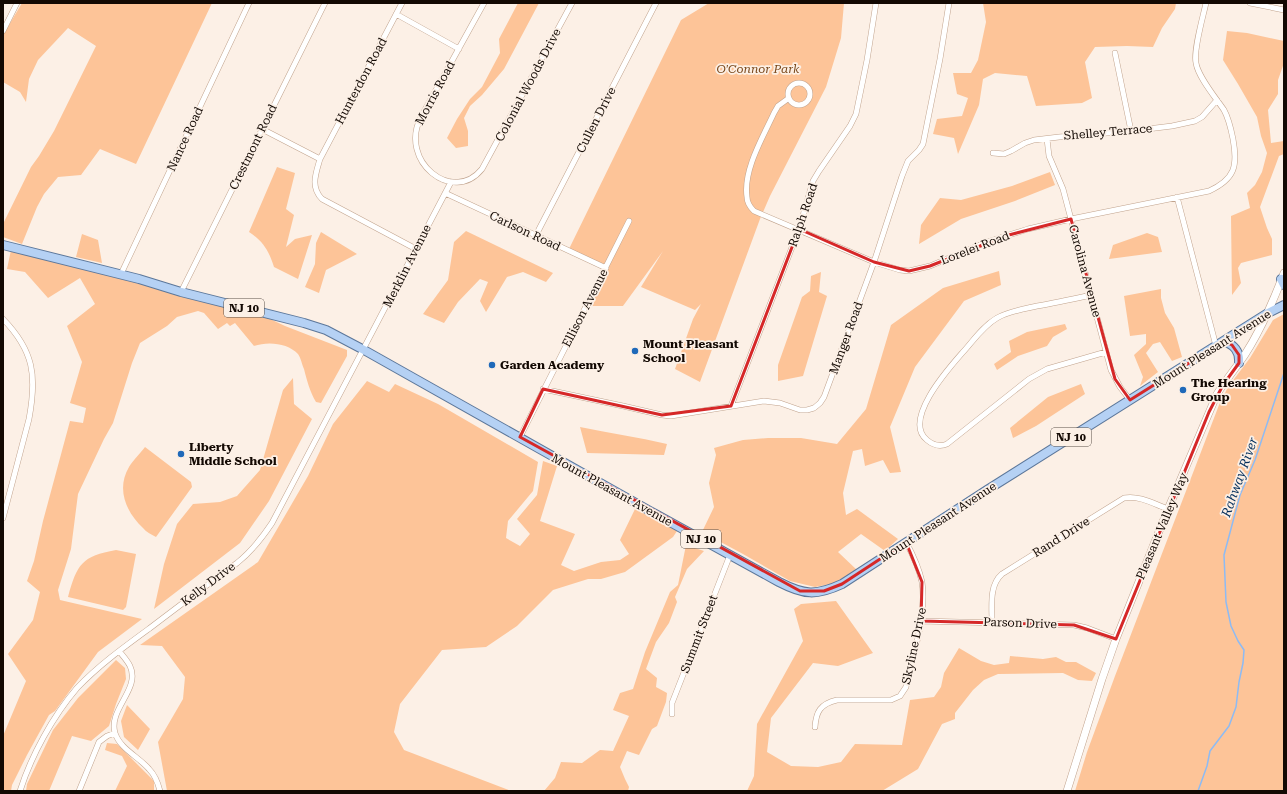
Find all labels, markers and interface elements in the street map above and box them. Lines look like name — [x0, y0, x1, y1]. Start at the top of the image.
street label: Colonial Woods Drive — [492, 26, 564, 144]
street label: Hunterdon Road — [332, 35, 390, 127]
street label: Morris Road — [412, 58, 458, 127]
park label: O'Connor Park — [717, 62, 800, 76]
street label: Cullen Drive — [573, 84, 619, 155]
street label: Crestmont Road — [226, 102, 280, 192]
street label: Nance Road — [164, 104, 206, 173]
street label: Shelley Terrace — [1063, 121, 1153, 143]
street label: Ralph Road — [786, 181, 821, 249]
street label: Carlson Road — [487, 208, 563, 254]
street label: Merklin Avenue — [380, 222, 434, 310]
street label: Carolina Avenue — [1066, 223, 1104, 319]
street label: Lorelei Road — [939, 228, 1012, 268]
street label: Ellison Avenue — [559, 266, 611, 349]
road number: NJ 10 — [224, 299, 264, 317]
street label: Manger Road — [826, 300, 866, 376]
street label: Mount Pleasant Avenue — [1151, 307, 1274, 391]
place label: Mount Pleasant School — [643, 337, 739, 365]
marker: Mount Pleasant School — [630, 346, 640, 356]
place label: Garden Academy — [500, 358, 605, 372]
marker: Garden Academy — [487, 360, 497, 370]
place label: The Hearing Group — [1191, 376, 1267, 404]
marker: The Hearing Group — [1178, 385, 1188, 395]
road number: NJ 10 — [1051, 428, 1091, 446]
water label: Rahway River — [1218, 435, 1261, 520]
place label: Liberty Middle School — [189, 440, 277, 468]
marker: Liberty Middle School — [176, 449, 186, 459]
street label: Mount Pleasant Avenue — [549, 451, 675, 529]
street label: Pleasant Valley Way — [1133, 470, 1191, 582]
street label: Mount Pleasant Avenue — [877, 479, 999, 565]
street label: Rand Drive — [1030, 514, 1092, 560]
road number: NJ 10 — [681, 530, 721, 548]
street label: Kelly Drive — [178, 559, 238, 609]
street label: Summit Street — [678, 592, 721, 675]
street label: Skyline Drive — [899, 606, 929, 686]
street label: Parson Drive — [983, 615, 1058, 631]

